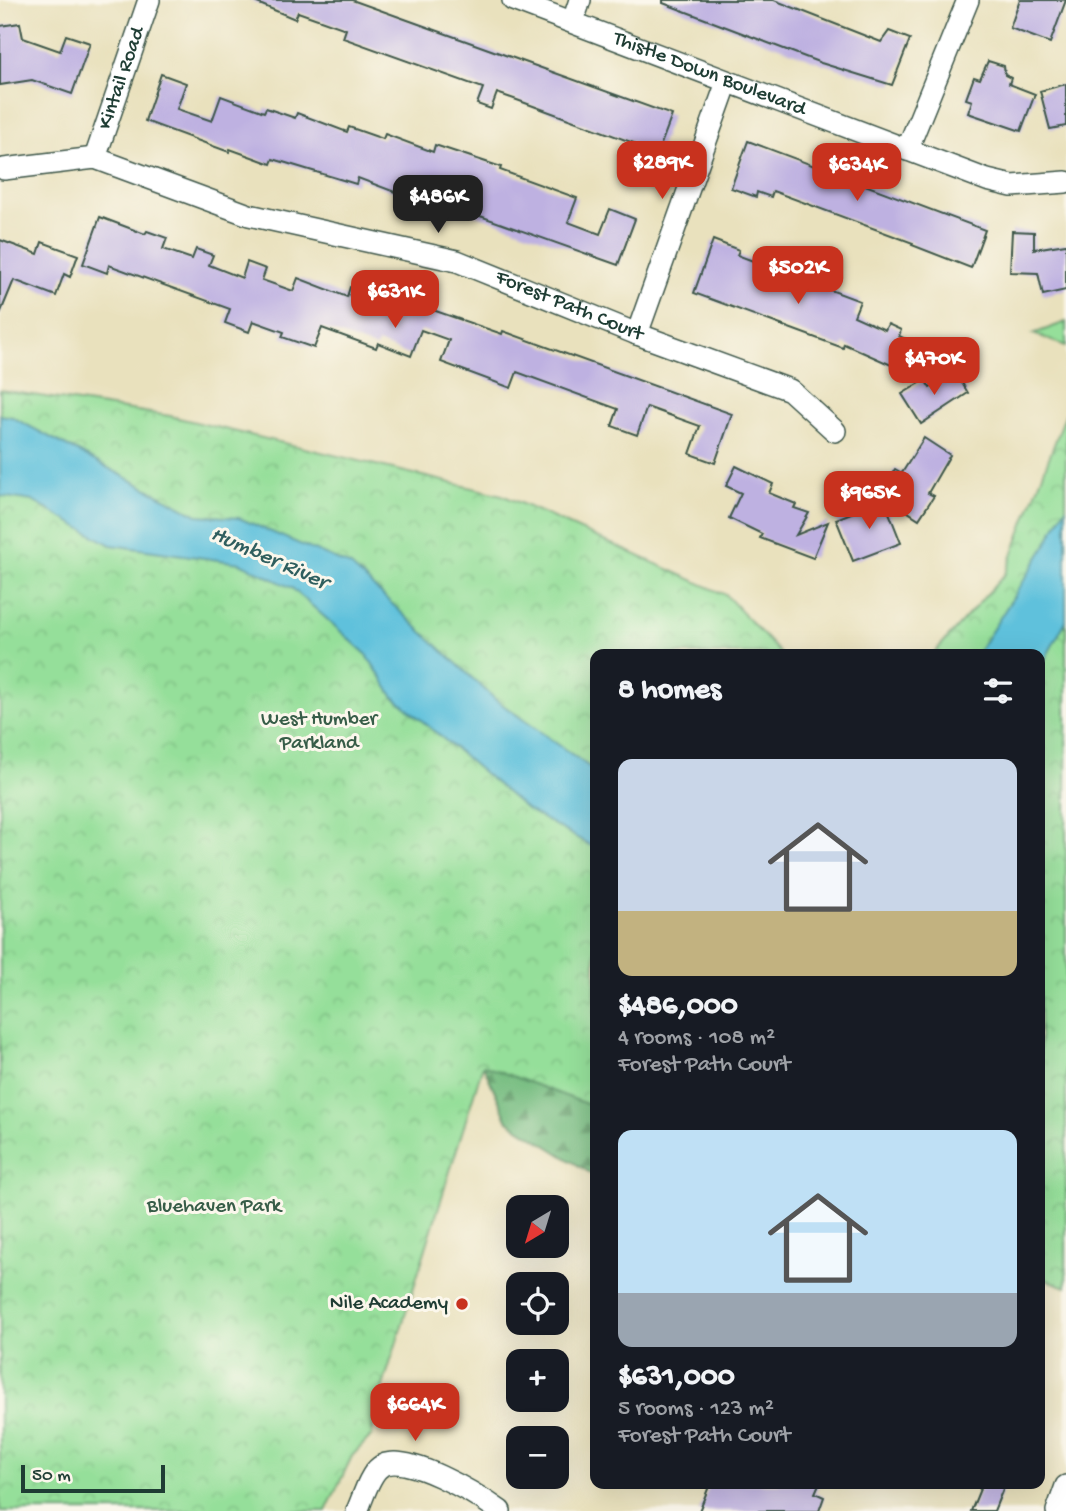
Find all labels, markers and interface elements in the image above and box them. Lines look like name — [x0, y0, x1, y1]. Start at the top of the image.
street label: Kintail Road — [93, 23, 152, 133]
street label: Thistle Down Boulevard — [608, 26, 811, 123]
pin: $289K — [613, 142, 711, 201]
pin: $634K — [808, 144, 906, 203]
text: $289K — [633, 150, 691, 177]
text: $634K — [828, 152, 886, 179]
pin: $486K — [389, 176, 487, 235]
text: $486K — [409, 184, 467, 211]
pin: $502K — [749, 246, 847, 306]
text: $502K — [768, 255, 828, 282]
street label: Forest Path Court — [491, 265, 649, 349]
pin: $631K — [346, 270, 444, 330]
text: $631K — [367, 279, 423, 306]
pin: $470K — [885, 338, 983, 397]
text: $470K — [905, 346, 963, 373]
pin: $965K — [820, 472, 918, 531]
text: $965K — [840, 480, 898, 507]
water label: Humber River — [206, 521, 336, 599]
icon: filters — [979, 672, 1017, 710]
text: 8 homes — [618, 674, 721, 709]
park label: West Humber Parkland — [261, 708, 379, 757]
icon: home — [755, 804, 881, 930]
text: $486,000 — [618, 990, 738, 1025]
text: 4 rooms · 108 m² — [618, 1025, 775, 1052]
text: Forest Path Court — [618, 1052, 790, 1079]
icon: home — [755, 1175, 881, 1301]
park label: Bluehaven Park — [146, 1195, 284, 1220]
north arrow — [506, 1195, 569, 1258]
map controls — [506, 1195, 569, 1489]
button: locate — [506, 1272, 569, 1335]
place label: Nile Academy — [330, 1292, 448, 1317]
marker: Nile Academy — [454, 1296, 470, 1312]
button: + — [506, 1349, 569, 1412]
text: $631,000 — [618, 1361, 735, 1396]
pin: $664K — [366, 1384, 464, 1443]
text: $664K — [386, 1392, 444, 1419]
text: 5 rooms · 123 m² — [618, 1396, 774, 1423]
text: Forest Path Court — [618, 1423, 790, 1450]
button: − — [506, 1426, 569, 1489]
scale bar — [21, 1462, 164, 1494]
text: 50 m — [32, 1465, 71, 1488]

